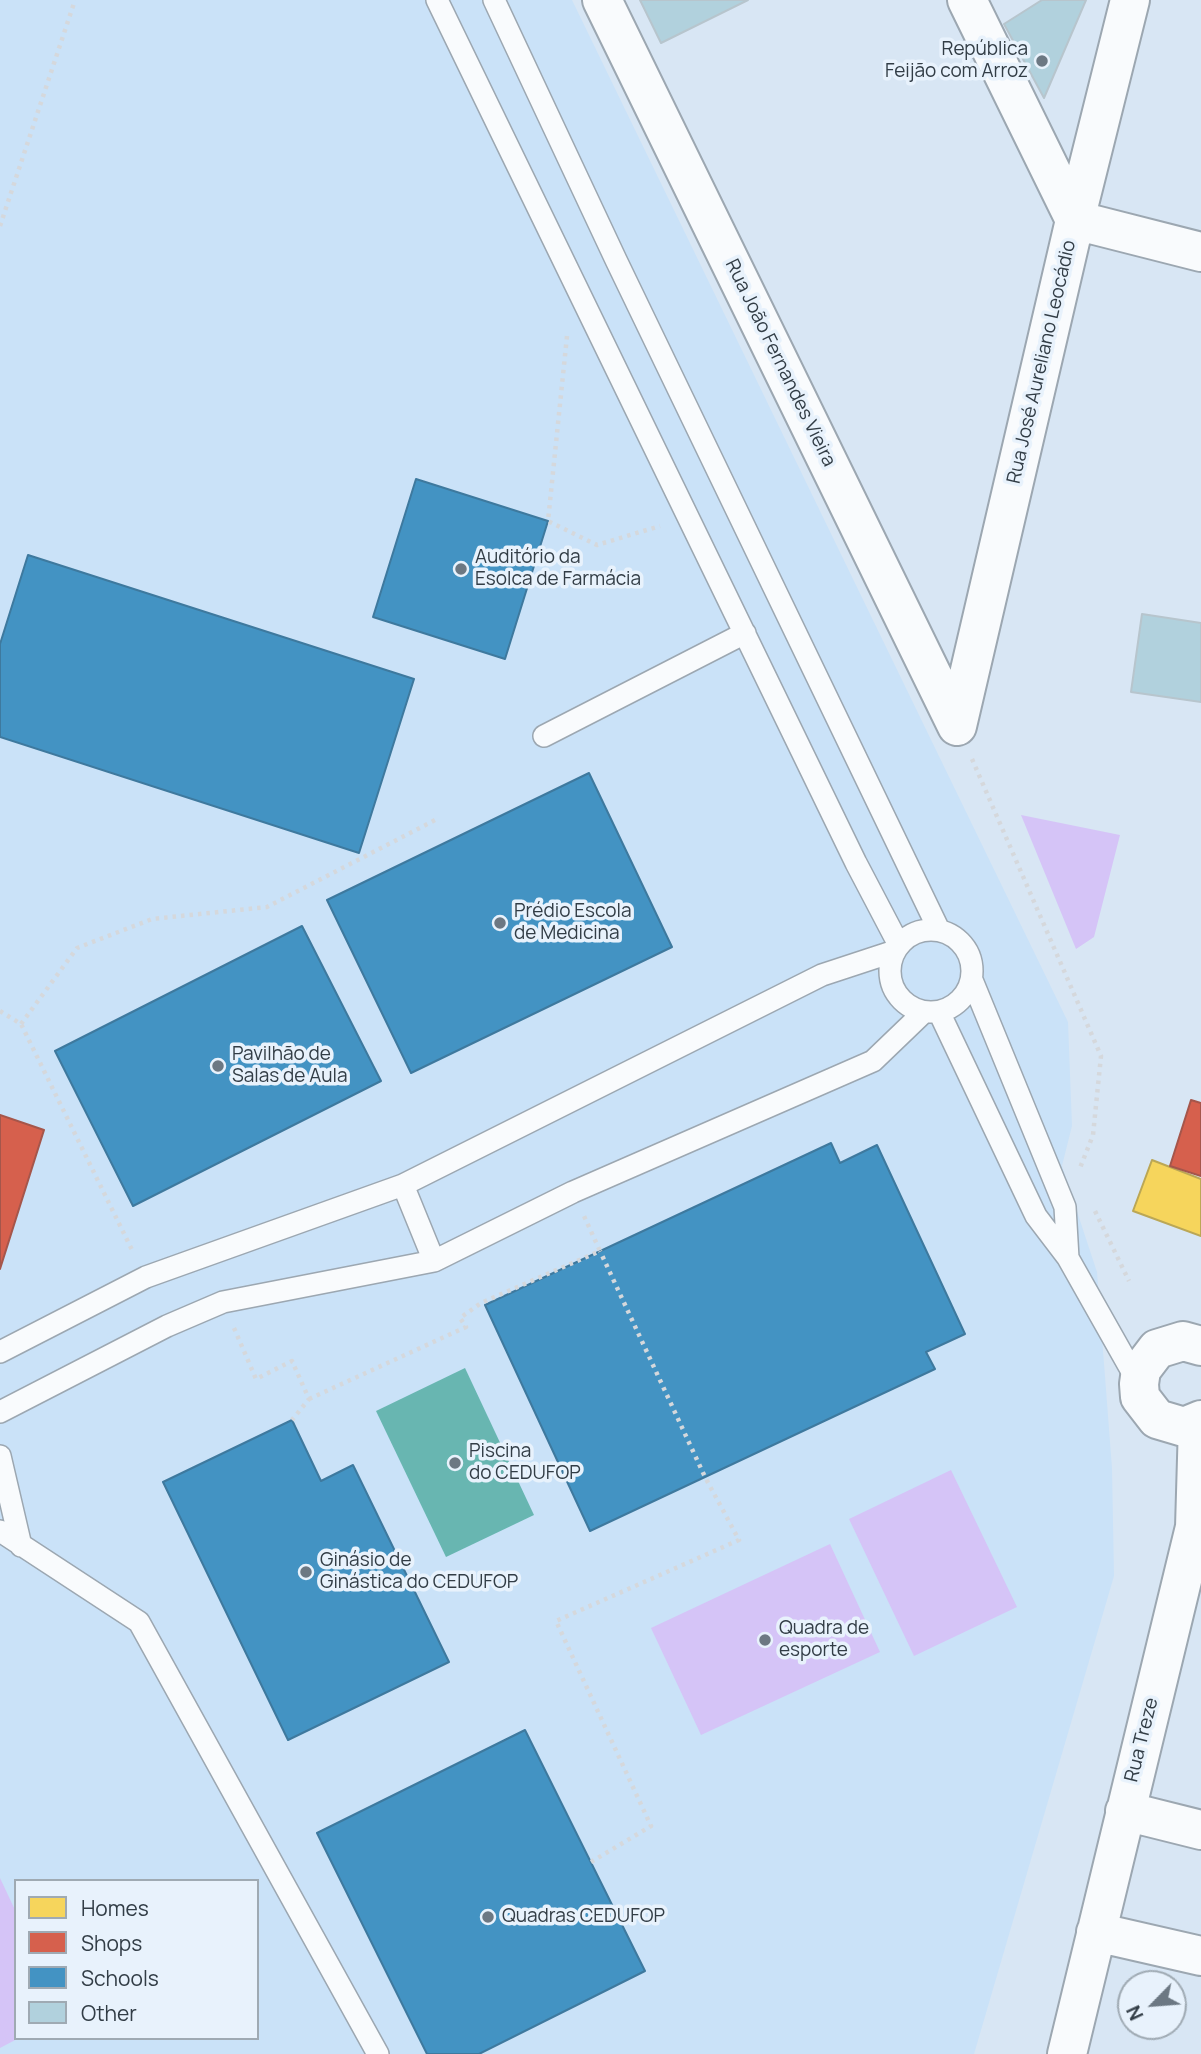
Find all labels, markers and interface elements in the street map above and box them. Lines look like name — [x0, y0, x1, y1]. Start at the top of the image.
place label: República Feijão com Arroz — [885, 39, 1028, 83]
marker: República Feijão com Arroz — [1034, 53, 1050, 69]
street label: Rua José Aureliano Leocádio — [1003, 238, 1081, 486]
street label: Rua João Fernandes Vieira — [720, 256, 840, 470]
place label: Auditório da Esolca de Farmácia — [475, 547, 641, 591]
marker: Auditório da Esolca de Farmácia — [453, 561, 469, 577]
place label: Prédio Escola de Medicina — [514, 901, 631, 945]
marker: Prédio Escola de Medicina — [492, 915, 508, 931]
place label: Pavilhão de Salas de Aula — [232, 1044, 348, 1088]
marker: Pavilhão de Salas de Aula — [210, 1058, 226, 1074]
place label: Piscina do CEDUFOP — [469, 1441, 581, 1485]
marker: Piscina do CEDUFOP — [447, 1455, 463, 1471]
place label: Ginásio de Ginástica do CEDUFOP — [320, 1550, 518, 1594]
marker: Ginásio de Ginástica do CEDUFOP — [298, 1564, 314, 1580]
place label: Quadra de esporte — [779, 1618, 869, 1662]
marker: Quadra de esporte — [757, 1632, 773, 1648]
street label: Rua Treze — [1121, 1695, 1163, 1785]
legend — [14, 1879, 259, 2040]
text: Homes — [81, 1894, 149, 1922]
place label: Quadras CEDUFOP — [502, 1906, 665, 1928]
marker: Quadras CEDUFOP — [480, 1909, 496, 1925]
text: Shops — [81, 1929, 142, 1957]
text: Schools — [81, 1964, 159, 1992]
north arrow — [1117, 1970, 1187, 2040]
text: Other — [81, 1999, 137, 2027]
text: N — [1120, 2001, 1149, 2025]

